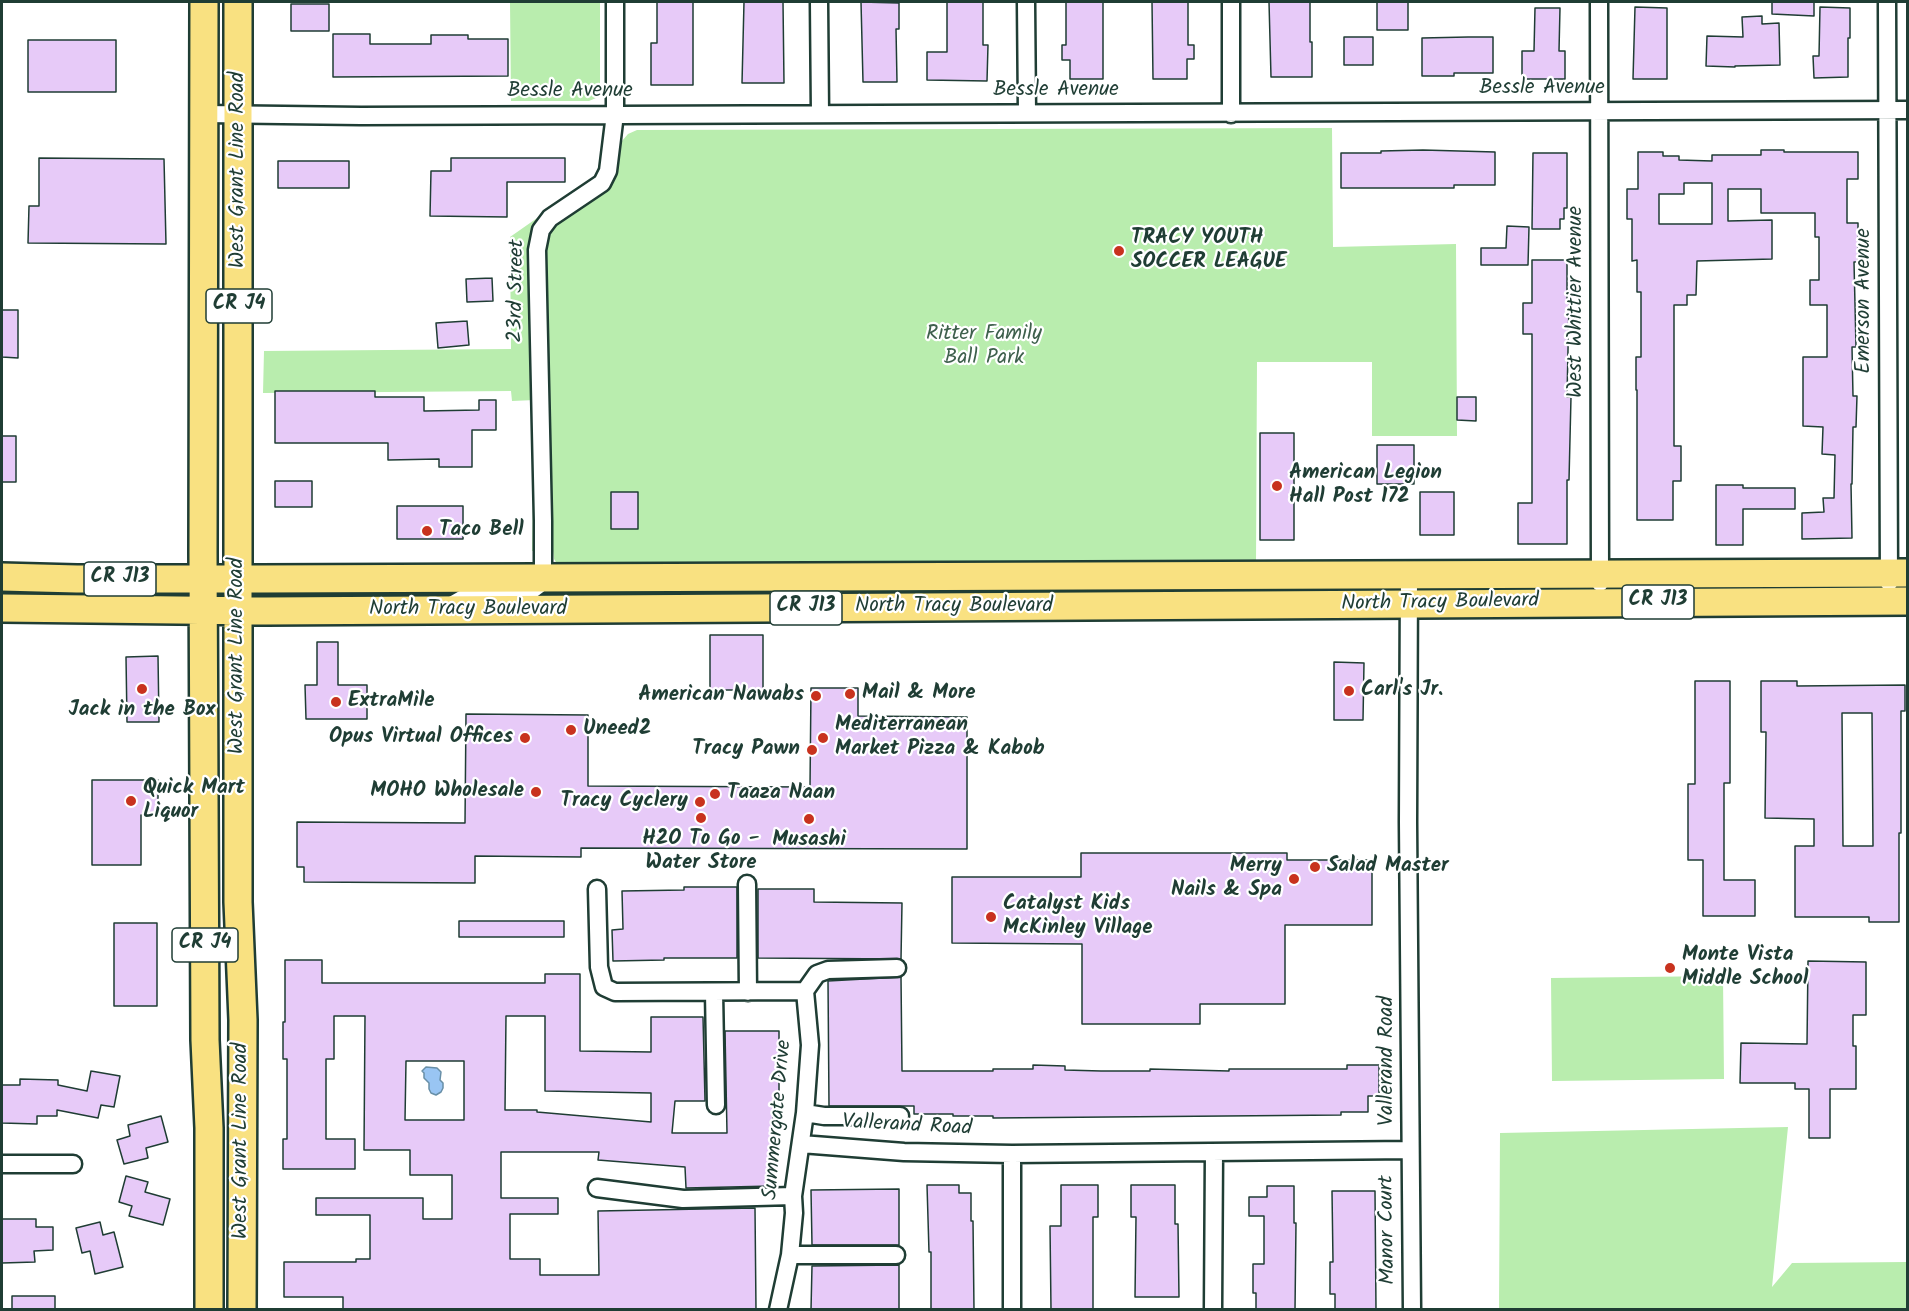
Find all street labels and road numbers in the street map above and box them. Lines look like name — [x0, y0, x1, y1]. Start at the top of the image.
street label: West Grant Line Road — [226, 72, 252, 268]
street label: Bessle Avenue — [1479, 76, 1605, 102]
street label: Bessle Avenue — [993, 78, 1119, 104]
street label: Bessle Avenue — [507, 79, 633, 105]
street label: West Whittier Avenue — [1564, 206, 1590, 398]
street label: Emerson Avenue — [1852, 228, 1878, 374]
street label: 23rd Street — [505, 239, 531, 343]
road number: CR J4 — [206, 289, 272, 323]
street label: West Grant Line Road — [225, 558, 251, 754]
road number: CR J13 — [84, 562, 156, 596]
road number: CR J13 — [1622, 585, 1694, 619]
street label: North Tracy Boulevard — [1341, 590, 1539, 618]
road number: CR J13 — [770, 591, 842, 625]
street label: North Tracy Boulevard — [855, 594, 1053, 620]
street label: North Tracy Boulevard — [369, 597, 567, 623]
road number: CR J4 — [172, 928, 238, 962]
street label: Vallerand Road — [1375, 996, 1401, 1126]
street label: Summergate Drive — [759, 1039, 799, 1201]
street label: West Grant Line Road — [229, 1043, 255, 1239]
street label: Vallerand Road — [842, 1111, 972, 1143]
street label: Manor Court — [1375, 1175, 1403, 1285]

